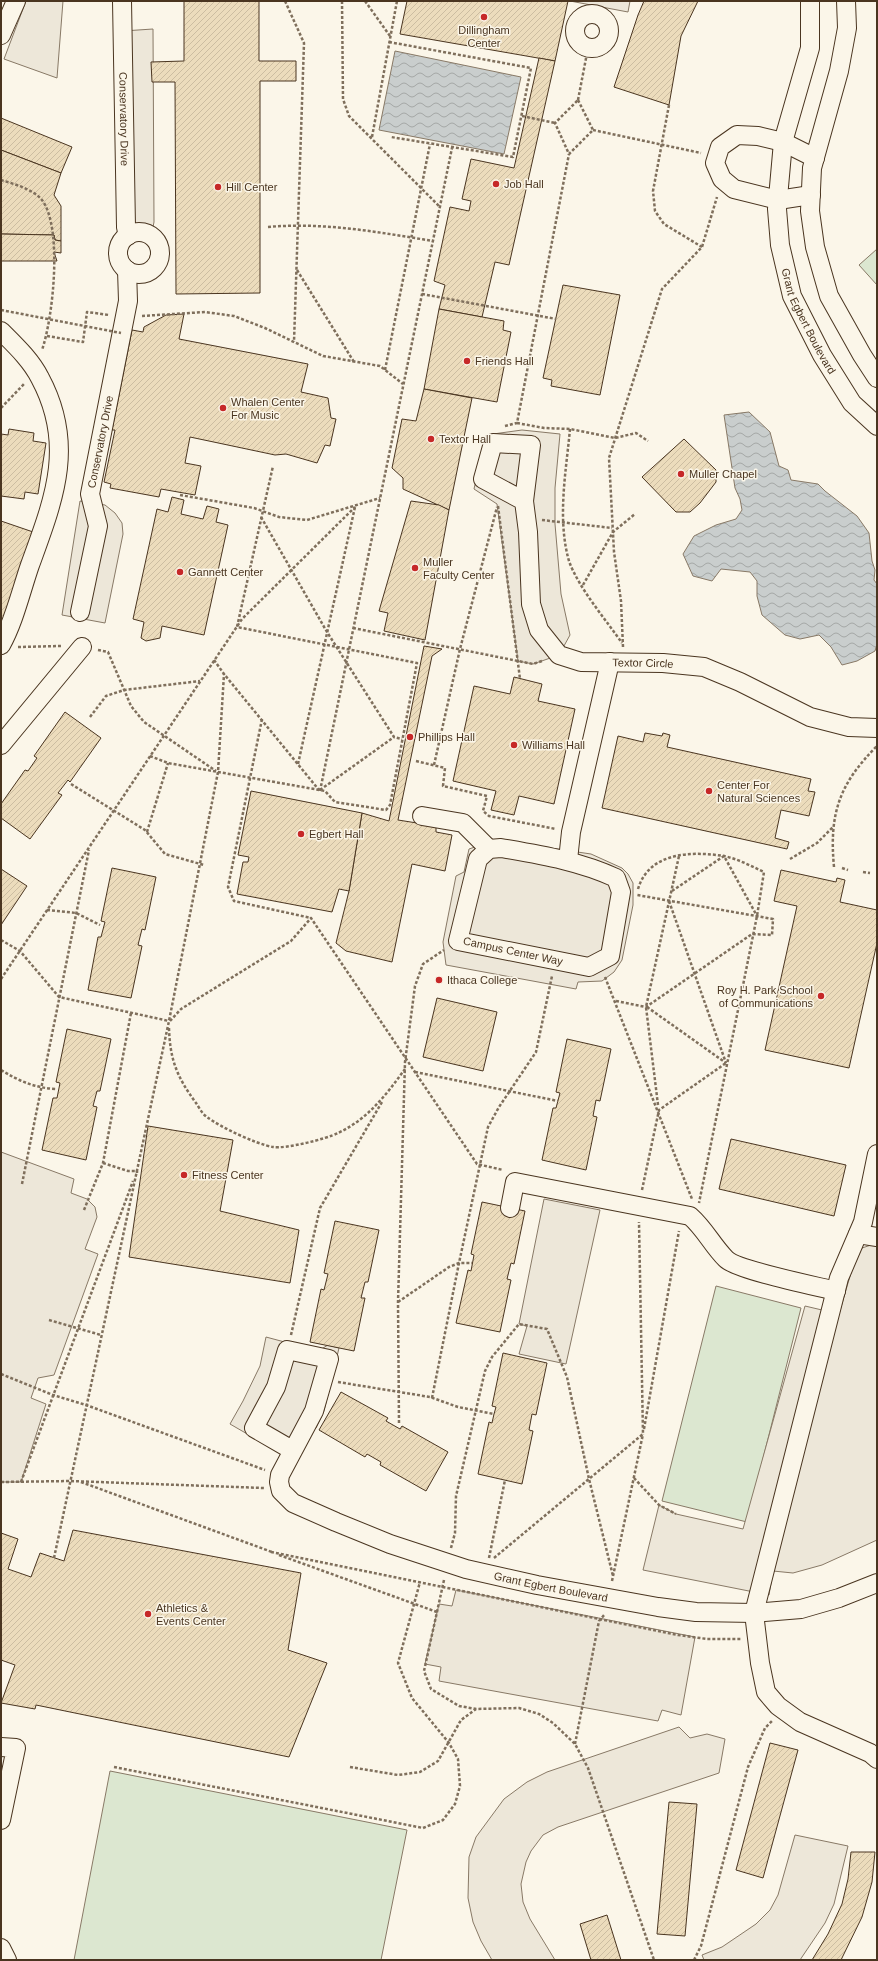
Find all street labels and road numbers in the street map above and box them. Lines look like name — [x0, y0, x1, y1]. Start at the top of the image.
street label: Conservatory Drive — [117, 72, 131, 166]
street label: Grant Egbert Boulevard — [780, 267, 838, 376]
street label: Conservatory Drive — [85, 394, 115, 489]
street label: Textor Circle — [612, 656, 674, 670]
street label: Campus Center Way — [462, 935, 564, 968]
street label: Grant Egbert Boulevard — [493, 1570, 609, 1604]

